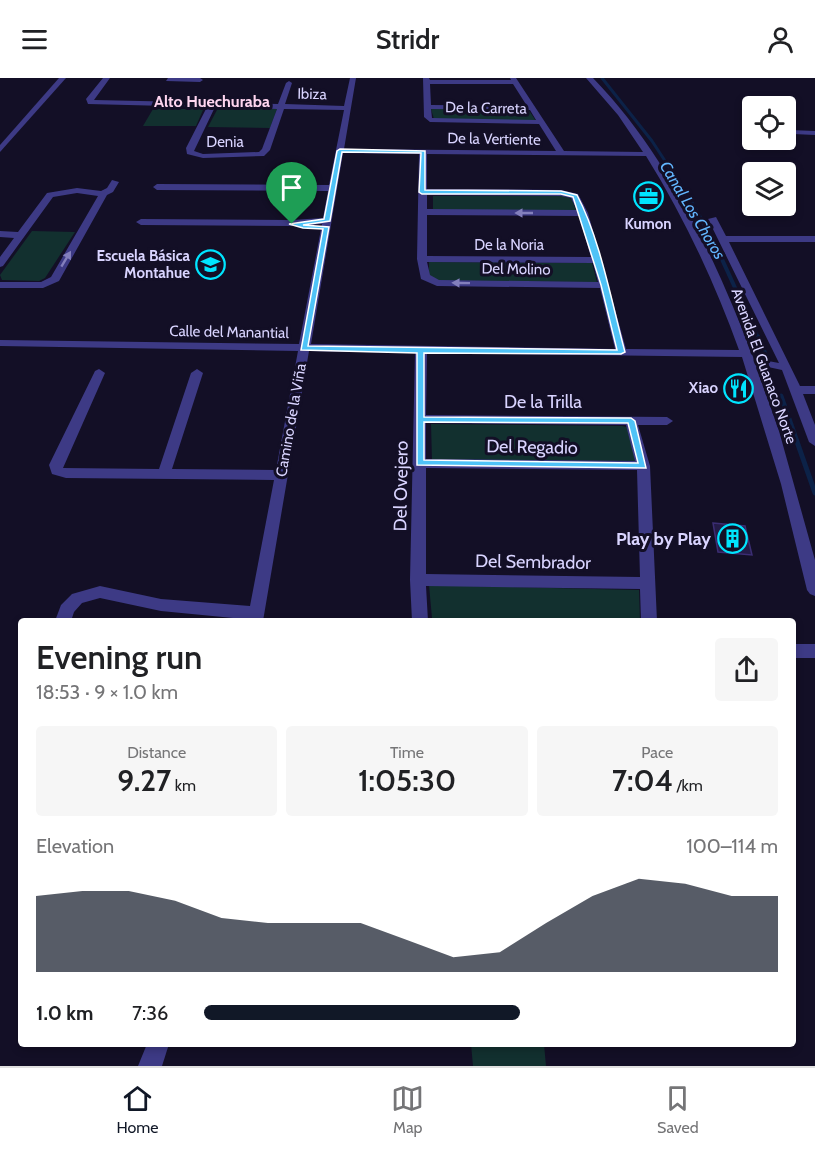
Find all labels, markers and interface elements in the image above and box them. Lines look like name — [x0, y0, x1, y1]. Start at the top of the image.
icon: menu — [18, 23, 51, 56]
text: Stridr — [376, 23, 439, 56]
icon: person — [764, 23, 797, 56]
street label: Ibiza — [297, 85, 328, 103]
district label: Alto Huechuraba — [154, 92, 270, 111]
map controls — [742, 96, 796, 216]
button: locate — [742, 96, 796, 150]
street label: De la Carreta — [445, 98, 528, 118]
street label: De la Vertiente — [447, 129, 541, 149]
street label: Denia — [206, 133, 244, 151]
water label: Canal Los Choros — [656, 158, 729, 263]
pin — [266, 162, 317, 224]
button: layers — [742, 162, 796, 216]
icon: arrive — [275, 171, 308, 204]
office icon: Kumon — [632, 181, 664, 213]
one-way arrow — [515, 208, 534, 218]
place label: Kumon — [624, 215, 672, 233]
street label: De la Noria — [474, 236, 545, 254]
place label: Escuela Básica Montahue — [96, 247, 191, 282]
school or university icon: Escuela Básica Montahue — [195, 249, 227, 281]
one-way arrow — [61, 251, 72, 267]
street label: Del Molino — [481, 259, 551, 279]
one-way arrow — [452, 279, 471, 288]
street label: Avenida El Guanaco Norte — [727, 286, 801, 447]
street label: Calle del Manantial — [169, 322, 289, 342]
street label: Camino de la Viña — [272, 361, 310, 478]
restaurant icon: Xiao — [723, 372, 755, 404]
place label: Xiao — [688, 379, 718, 397]
street label: De la Trilla — [504, 391, 582, 413]
street label: Del Regadio — [486, 435, 578, 459]
street label: Del Ovejero — [389, 440, 413, 532]
building icon: Play by Play — [716, 523, 748, 555]
place label: Play by Play — [616, 528, 711, 550]
street label: Del Sembrador — [475, 550, 591, 574]
text: Evening run — [36, 637, 202, 677]
button: share — [715, 638, 778, 701]
text: 18:53 · 9 × 1.0 km — [36, 680, 178, 704]
text: Distance — [127, 743, 186, 762]
text: Time — [390, 743, 424, 762]
text: Pace — [641, 743, 673, 762]
text: 9.27 — [117, 762, 171, 799]
text: 1:05:30 — [358, 762, 456, 799]
text: 7:04 — [612, 762, 673, 799]
text: km — [171, 776, 196, 795]
text: /km — [673, 776, 703, 795]
text: Elevation — [36, 834, 114, 858]
text: 100–114 m — [686, 834, 778, 858]
text: 1.0 km — [36, 1001, 93, 1025]
text: 7:36 — [132, 1001, 168, 1025]
tab: Home — [116, 1082, 159, 1137]
tab: Map — [391, 1082, 424, 1137]
tab: Saved — [657, 1082, 699, 1137]

